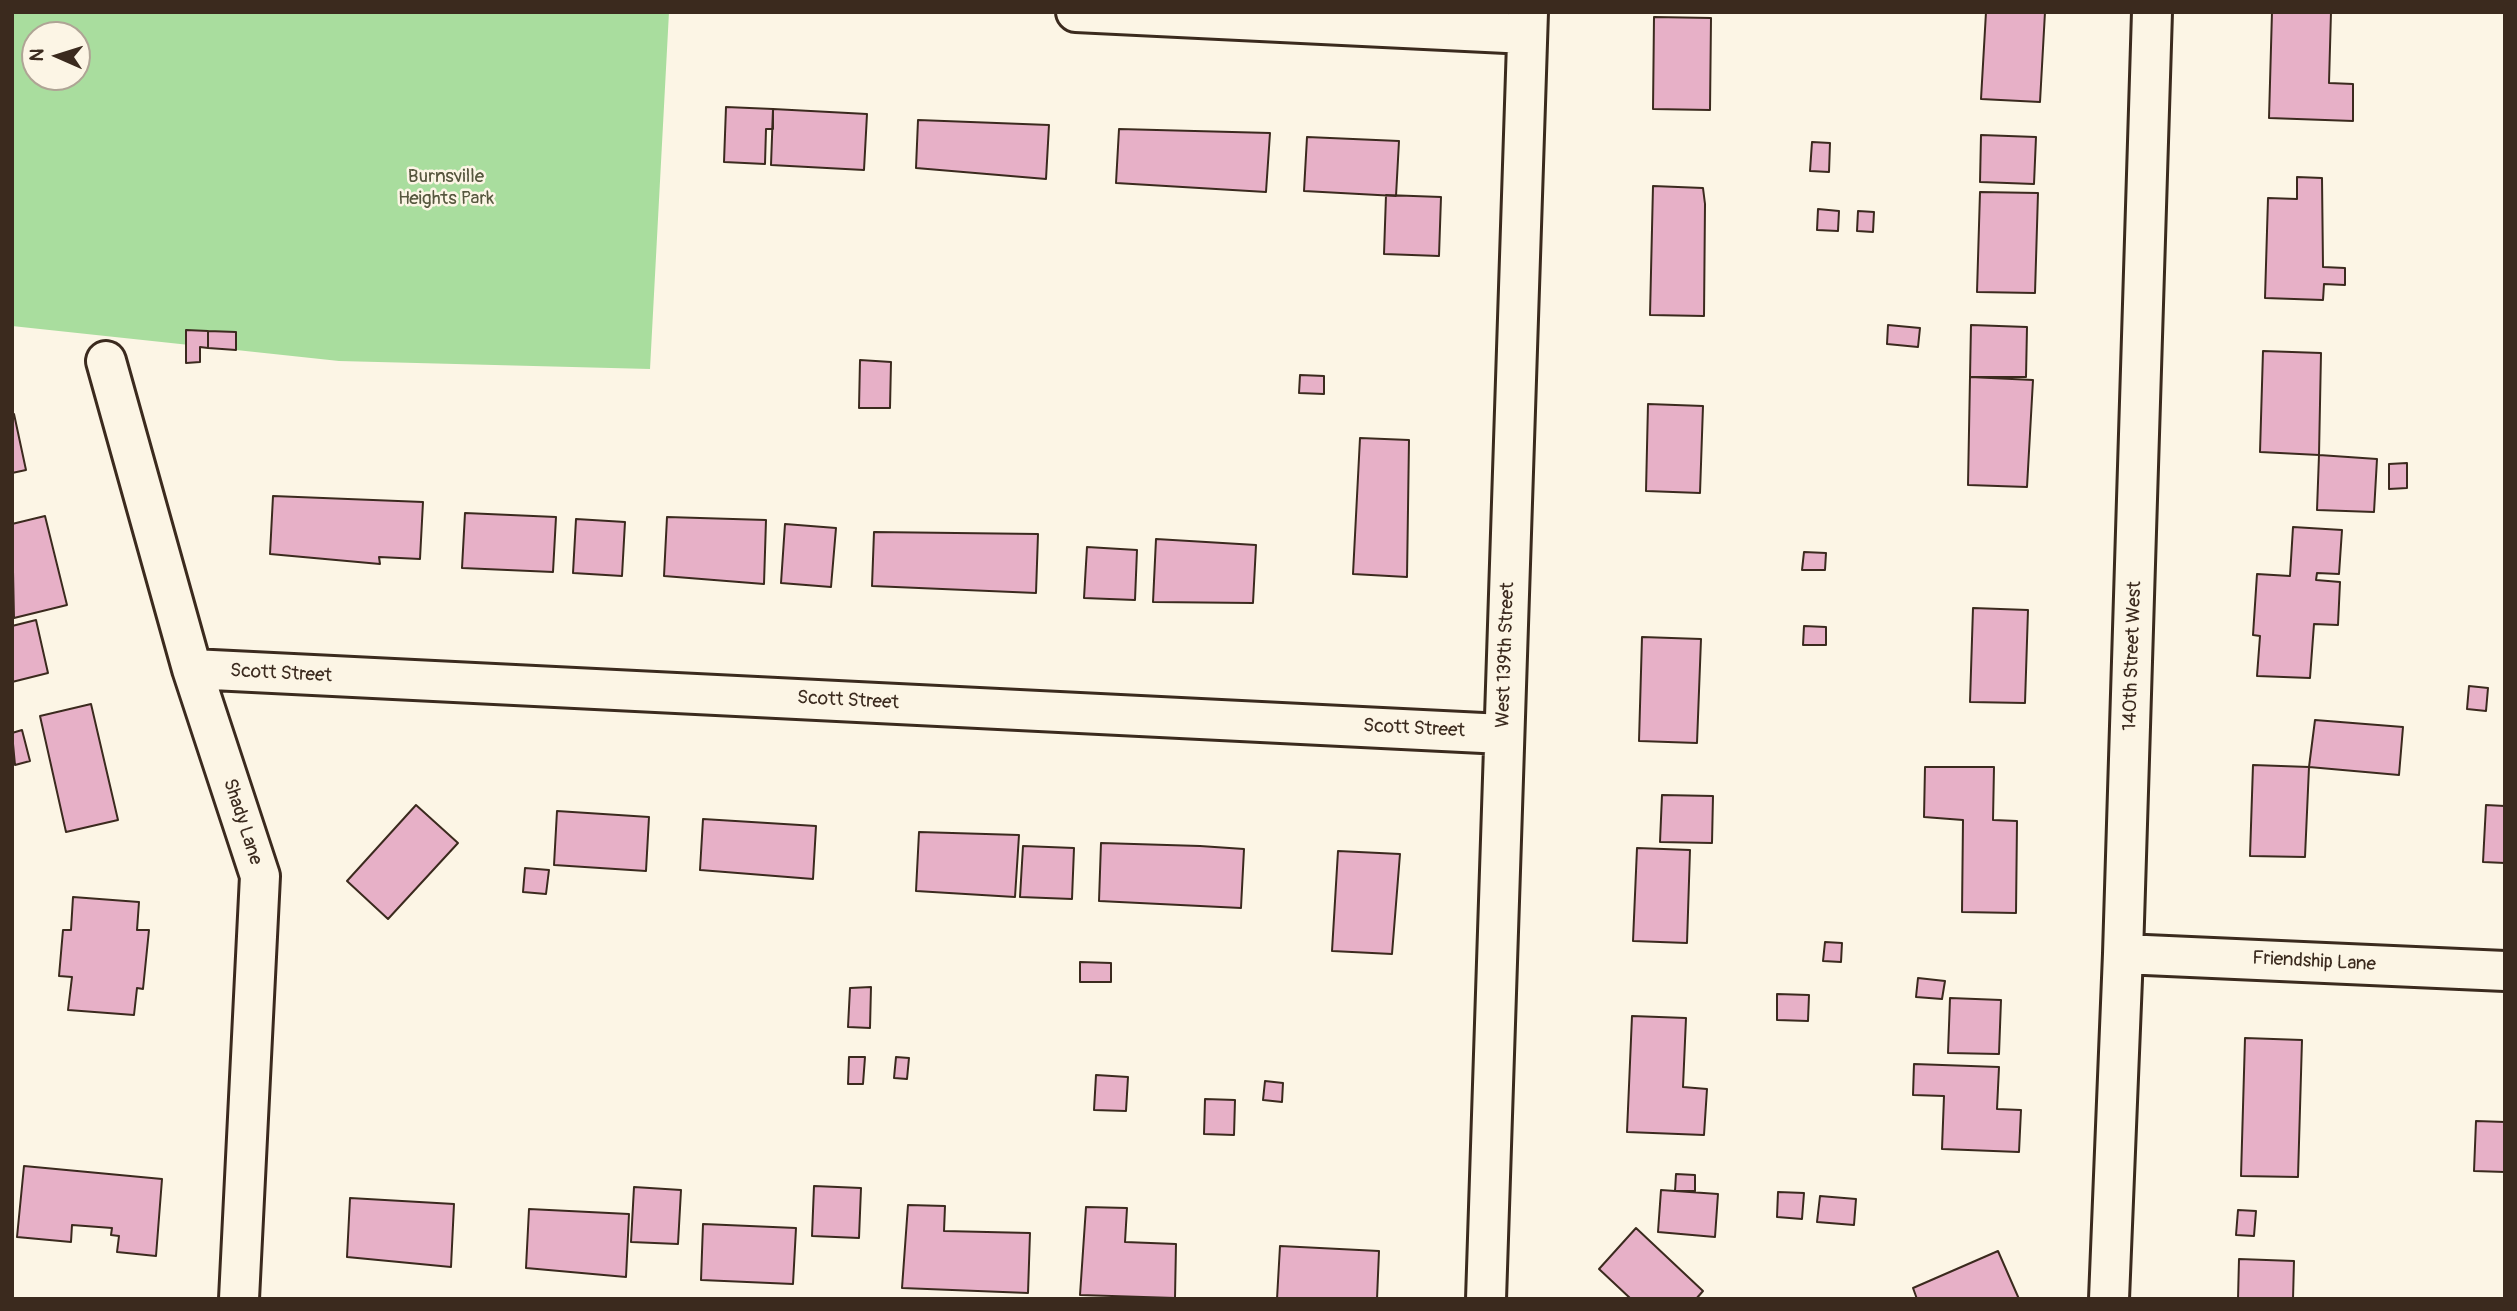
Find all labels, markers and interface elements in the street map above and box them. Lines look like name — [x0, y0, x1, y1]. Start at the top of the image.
north arrow — [21, 21, 91, 91]
text: N — [25, 48, 49, 62]
park label: Burnsville Heights Park — [398, 166, 494, 210]
street label: 140th Street West — [2119, 581, 2147, 731]
street label: West 139th Street — [1492, 582, 1520, 728]
street label: Scott Street — [230, 660, 332, 688]
street label: Scott Street — [797, 687, 899, 715]
street label: Scott Street — [1363, 715, 1465, 743]
street label: Shady Lane — [217, 776, 267, 868]
street label: Friendship Lane — [2252, 947, 2376, 977]

